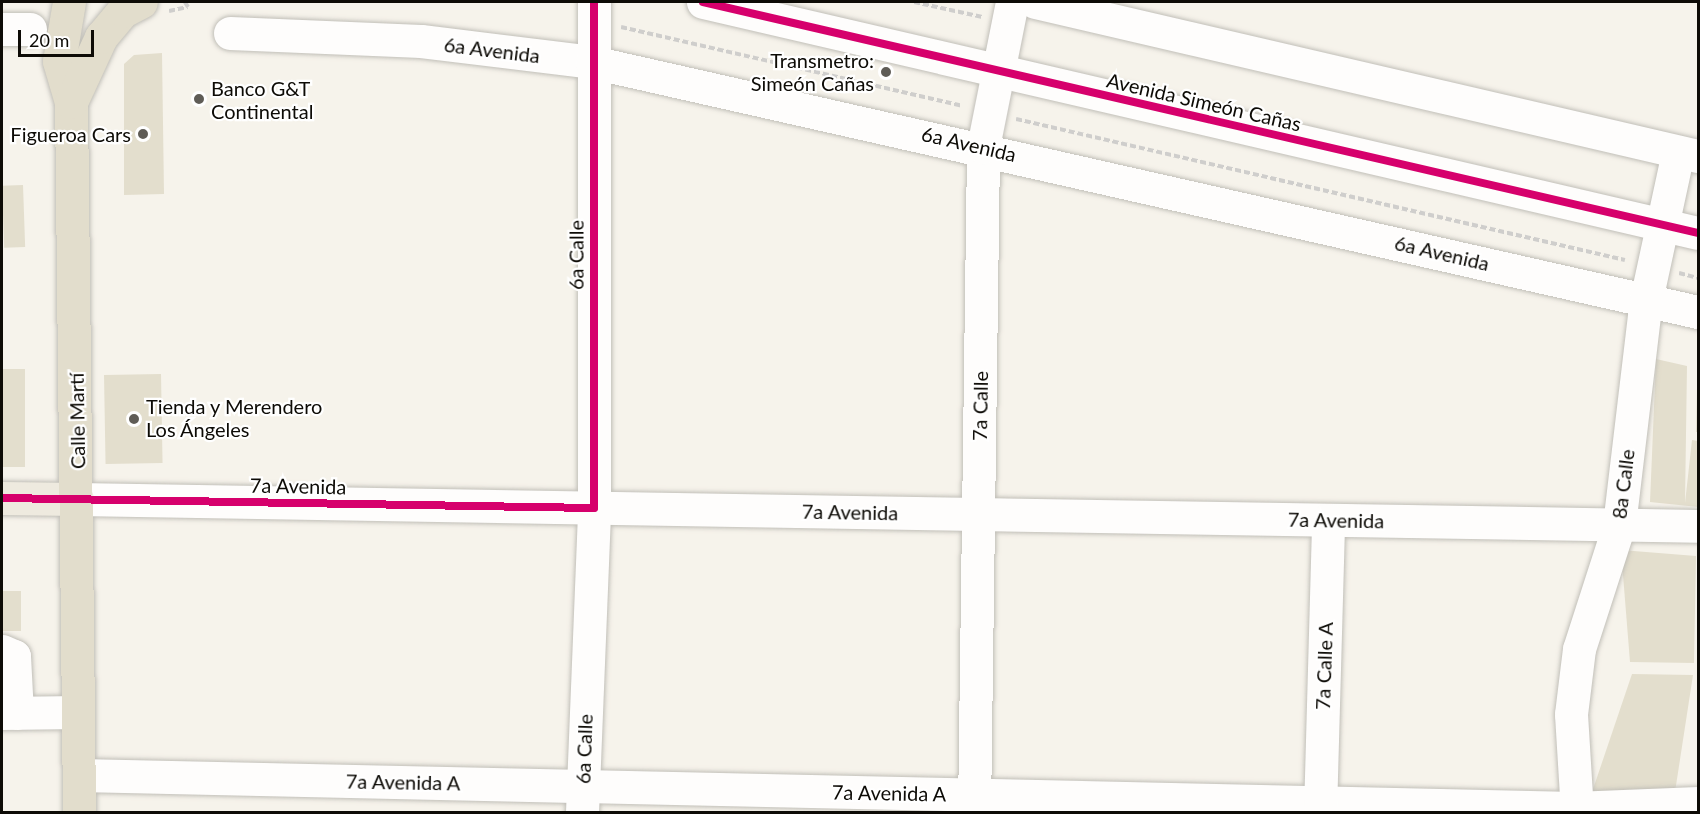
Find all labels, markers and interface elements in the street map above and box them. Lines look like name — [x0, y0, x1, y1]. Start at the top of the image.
scale bar — [21, 18, 98, 56]
text: 20 m — [29, 29, 69, 51]
street label: 6a Avenida — [442, 32, 542, 68]
place label: Transmetro: Simeón Cañas — [751, 48, 874, 95]
marker: Transmetro: Simeón Cañas — [879, 65, 893, 79]
street label: Avenida Simeón Cañas — [1104, 68, 1304, 136]
place label: Banco G&T Continental — [211, 76, 313, 123]
marker: Banco G&T Continental — [192, 92, 206, 106]
street label: 6a Avenida — [919, 121, 1019, 167]
place label: Figueroa Cars — [10, 122, 131, 146]
marker: Figueroa Cars — [136, 127, 150, 141]
street label: 6a Calle — [564, 220, 588, 290]
street label: 6a Avenida — [1392, 230, 1492, 276]
street label: 7a Calle — [967, 371, 993, 441]
street label: Calle Martí — [64, 373, 90, 469]
place label: Tienda y Merendero Los Ángeles — [146, 395, 323, 442]
marker: Tienda y Merendero Los Ángeles — [127, 412, 141, 426]
street label: 8a Calle — [1607, 448, 1639, 520]
street label: 7a Avenida — [249, 473, 347, 499]
street label: 7a Avenida — [801, 499, 899, 525]
street label: 7a Avenida — [1287, 507, 1385, 533]
street label: 7a Calle A — [1310, 621, 1338, 711]
street label: 6a Calle — [571, 714, 597, 784]
street label: 7a Avenida A — [345, 769, 461, 795]
street label: 7a Avenida A — [831, 780, 947, 806]

